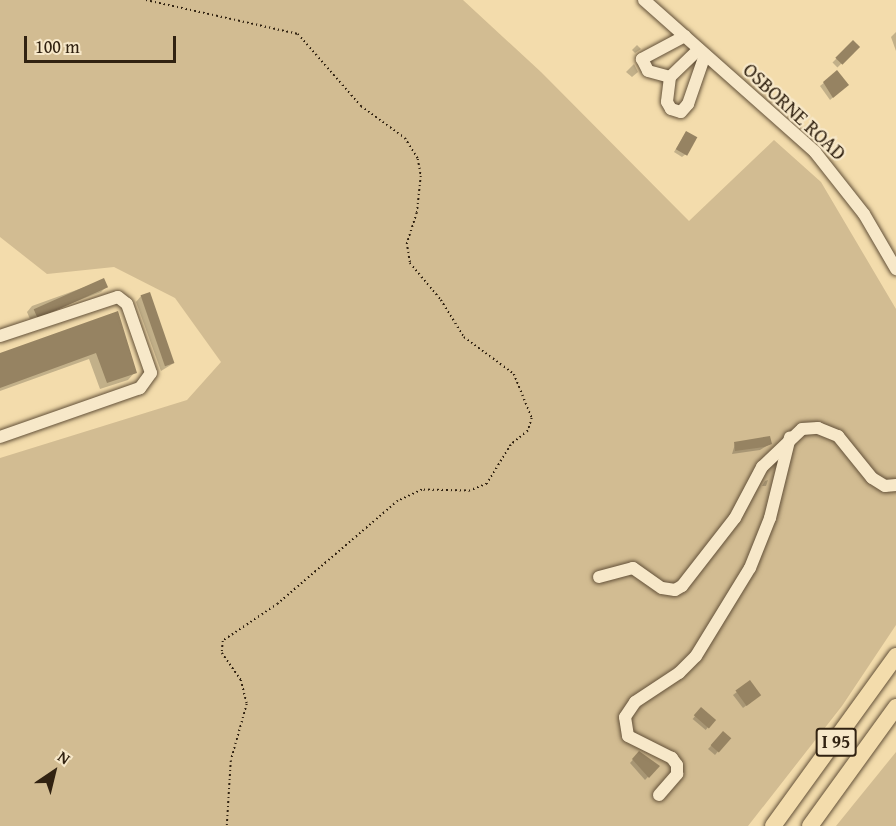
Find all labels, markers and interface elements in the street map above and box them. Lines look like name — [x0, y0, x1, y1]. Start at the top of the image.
scale bar — [27, 24, 178, 62]
text: 100 m — [35, 33, 80, 60]
street label: OSBORNE ROAD — [739, 57, 851, 165]
road number: I 95 — [815, 727, 857, 757]
north arrow — [24, 742, 84, 802]
text: N — [53, 744, 76, 770]

